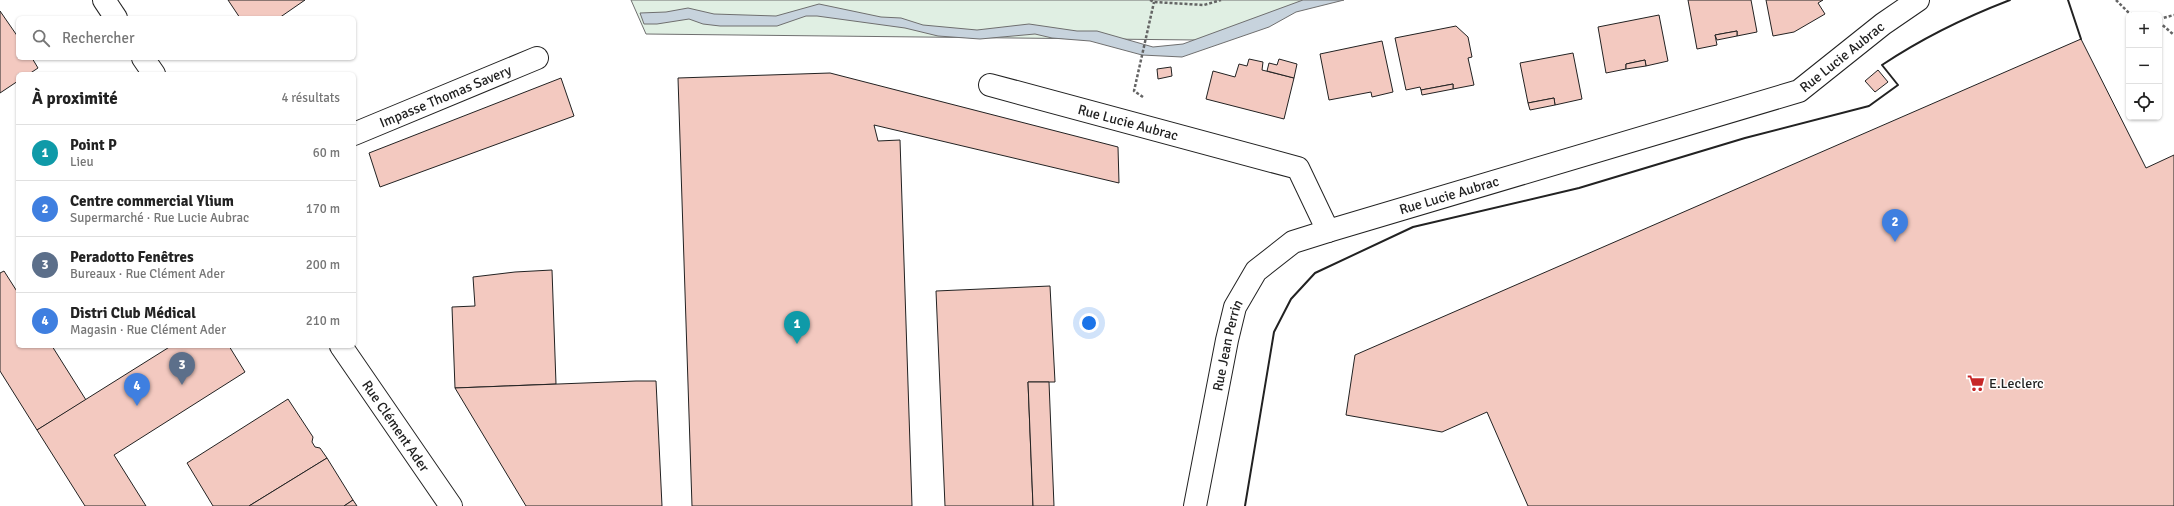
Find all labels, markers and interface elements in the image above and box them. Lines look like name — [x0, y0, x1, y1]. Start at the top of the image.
map controls — [2126, 12, 2162, 120]
button: + — [2126, 12, 2162, 48]
search box — [16, 16, 356, 60]
street label: Rue Lucie Aubrac — [1796, 18, 1888, 96]
icon: search — [30, 27, 52, 49]
text: Rechercher — [62, 29, 135, 47]
button: − — [2126, 48, 2162, 84]
street label: Impasse Thomas Savery — [377, 61, 514, 131]
button: locate — [2126, 84, 2162, 120]
text: À proximité — [32, 88, 118, 109]
text: 4 résultats — [281, 90, 340, 106]
street label: Rue Lucie Aubrac — [1076, 101, 1181, 144]
text: Point P — [70, 136, 117, 154]
text: 1 — [41, 145, 49, 161]
text: 60 m — [313, 145, 340, 161]
text: Lieu — [70, 154, 94, 170]
street label: Rue Lucie Aubrac — [1397, 172, 1501, 218]
text: Centre commercial Ylium — [70, 192, 234, 210]
text: 2 — [41, 201, 49, 217]
text: 170 m — [306, 201, 340, 217]
pin: 2 — [1882, 209, 1908, 242]
text: Supermarché · Rue Lucie Aubrac — [70, 210, 249, 226]
text: Peradotto Fenêtres — [70, 248, 194, 266]
text: 3 — [41, 257, 49, 273]
text: 200 m — [306, 257, 340, 273]
text: Bureaux · Rue Clément Ader — [70, 266, 225, 282]
street label: Rue Jean Perrin — [1209, 296, 1246, 393]
text: Distri Club Médical — [70, 304, 196, 322]
pin: 1 — [784, 311, 810, 344]
text: 4 — [41, 313, 49, 329]
text: 210 m — [306, 313, 340, 329]
your location — [1079, 313, 1099, 333]
text: Magasin · Rue Clément Ader — [70, 322, 226, 338]
pin: 3 — [169, 352, 195, 385]
pin: 4 — [124, 373, 150, 406]
supermarket icon: E.Leclerc — [1966, 373, 1986, 393]
place label: E.Leclerc — [1989, 375, 2044, 392]
street label: Rue Clément Ader — [359, 377, 434, 476]

